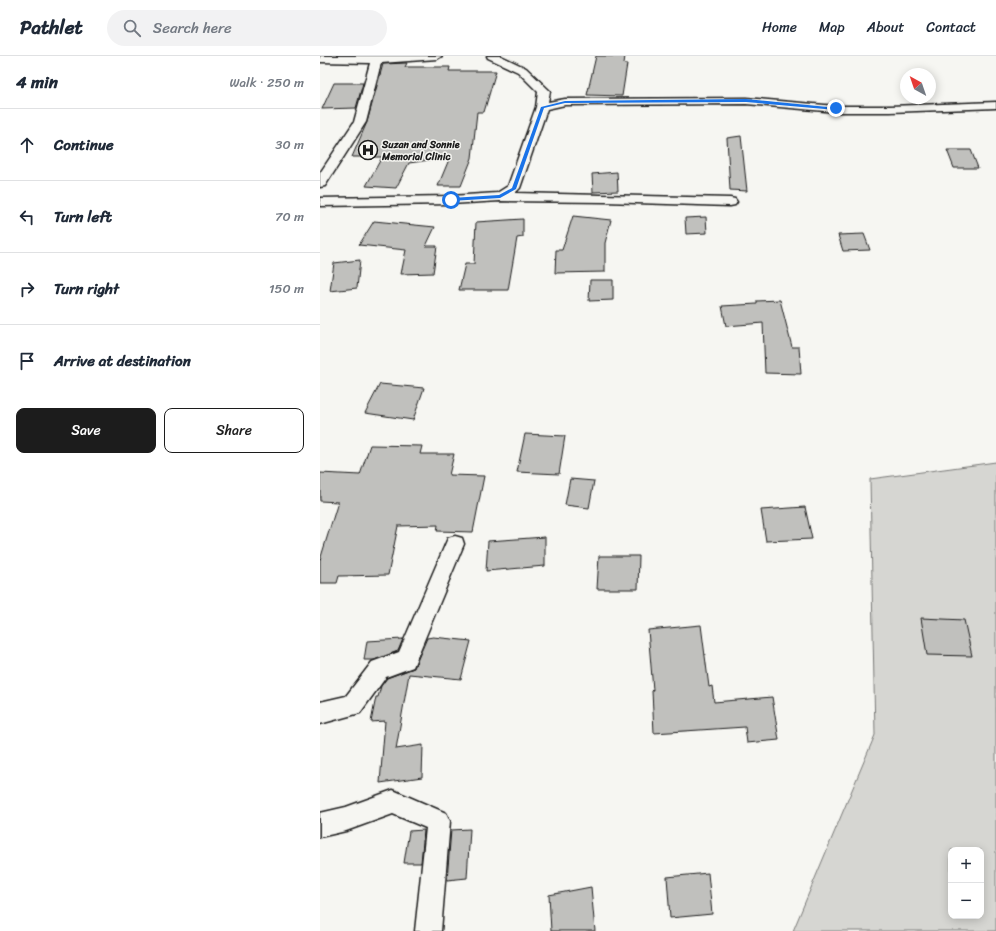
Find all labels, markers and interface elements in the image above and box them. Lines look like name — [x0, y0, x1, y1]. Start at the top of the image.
search box — [107, 10, 387, 46]
text: Pathlet — [20, 11, 83, 44]
text: Search here — [153, 15, 232, 41]
text: Home — [762, 15, 797, 40]
text: Map — [819, 15, 845, 40]
text: About — [867, 15, 904, 40]
text: Contact — [926, 15, 976, 40]
icon: search — [121, 17, 143, 39]
text: 4 min — [16, 67, 58, 97]
north arrow — [900, 68, 936, 104]
text: Walk · 250 m — [230, 71, 304, 94]
route end — [827, 99, 845, 117]
text: Continue — [54, 132, 114, 158]
text: 30 m — [275, 133, 304, 156]
icon: ahead — [16, 134, 38, 156]
place label: Suzan and Sonnie Memorial Clinic — [381, 136, 460, 166]
hospital icon: Suzan and Sonnie Memorial Clinic — [357, 139, 379, 161]
route start — [442, 191, 460, 209]
text: Turn left — [54, 204, 112, 230]
text: 70 m — [275, 205, 304, 228]
icon: left — [16, 206, 38, 228]
text: Turn right — [54, 276, 119, 302]
text: 150 m — [269, 277, 304, 300]
icon: right — [16, 278, 38, 300]
text: Arrive at destination — [54, 348, 191, 374]
icon: arrive — [16, 350, 38, 372]
button: Save — [16, 408, 156, 453]
button: Share — [164, 408, 304, 453]
map controls — [948, 847, 984, 919]
button: + — [948, 847, 984, 883]
button: − — [948, 883, 984, 919]

